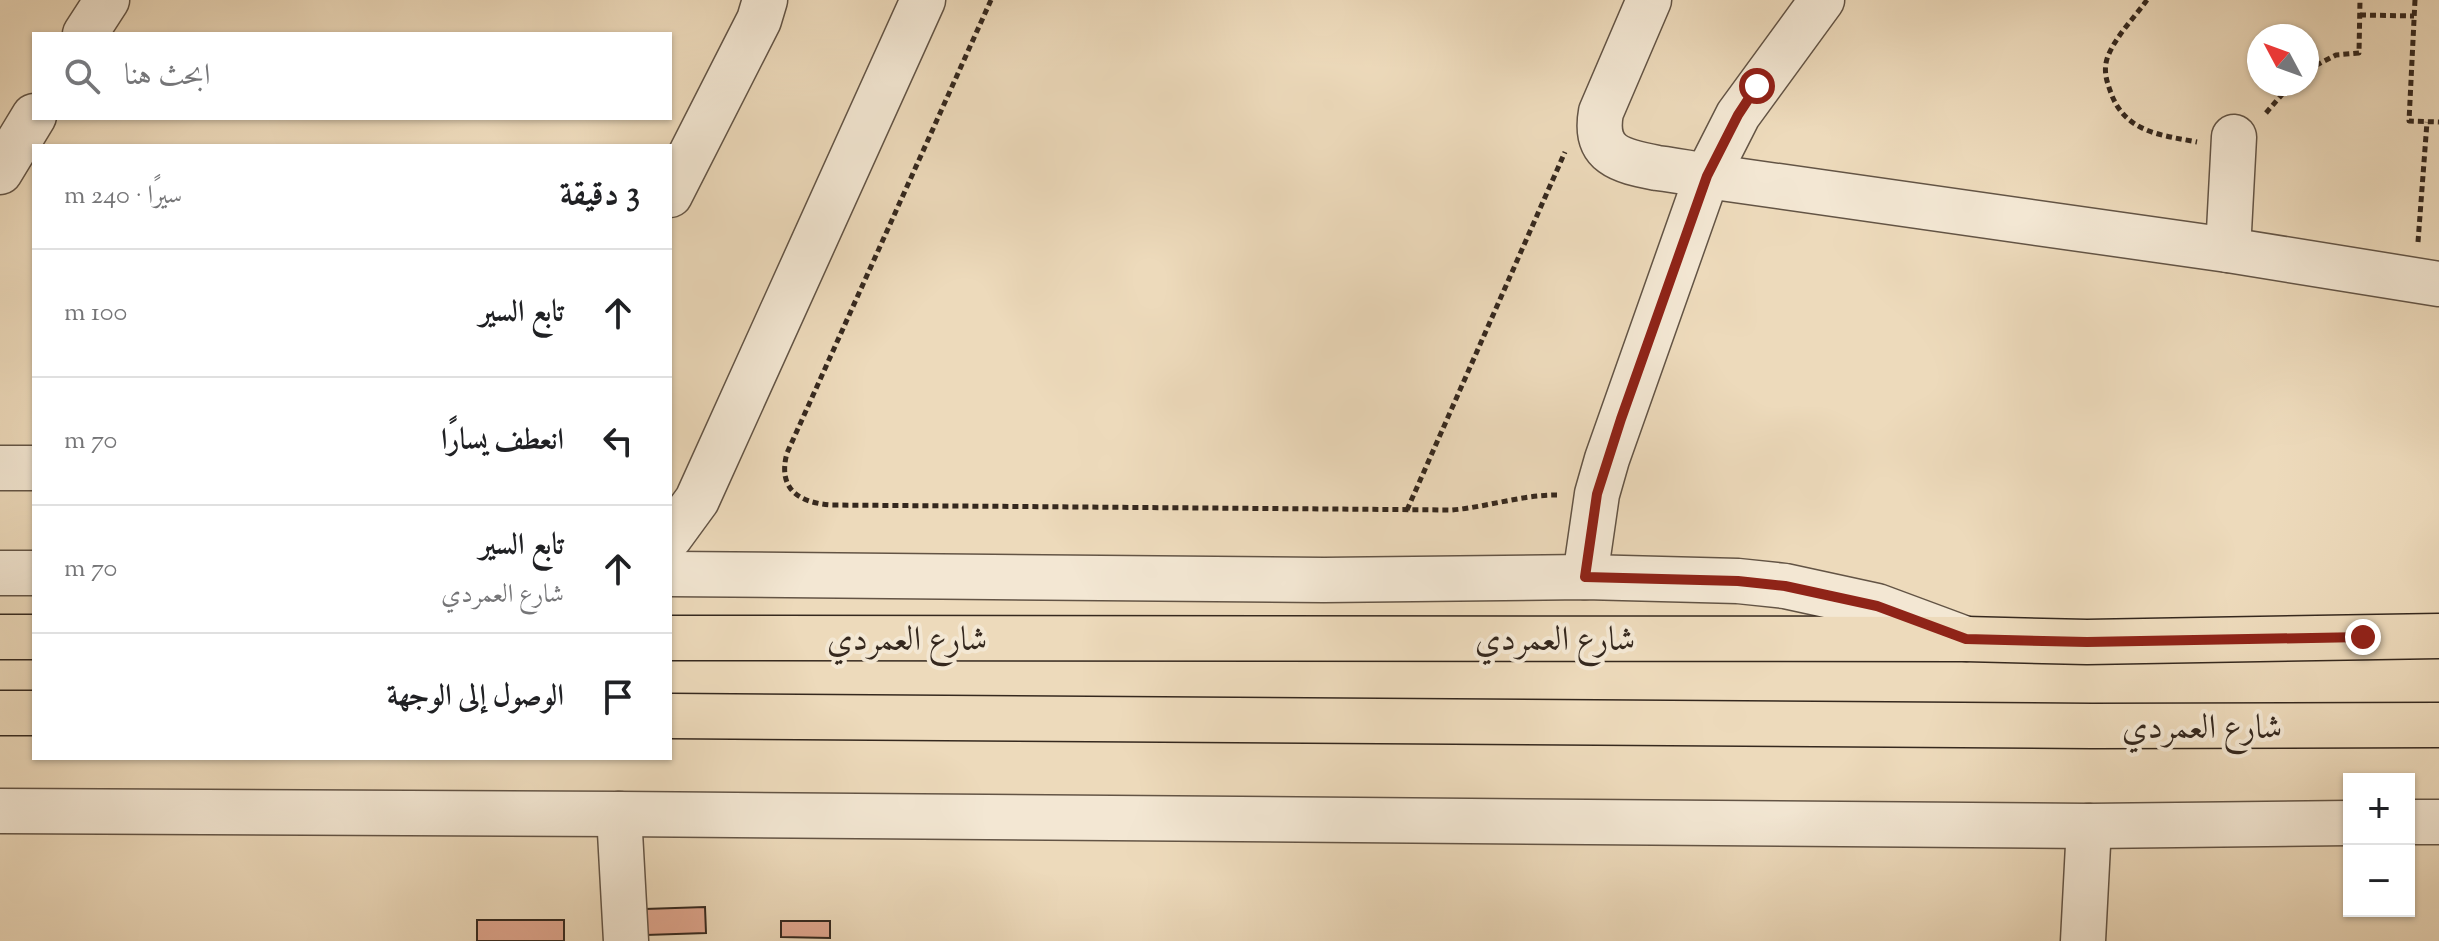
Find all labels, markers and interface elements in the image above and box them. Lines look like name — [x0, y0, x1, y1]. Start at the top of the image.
north arrow — [2247, 24, 2319, 96]
search box — [32, 32, 672, 120]
icon: search — [60, 54, 104, 98]
text: ابحث هنا — [124, 55, 210, 98]
route start — [1739, 68, 1775, 104]
text: 3 دقيقة — [560, 171, 640, 220]
text: سيرًا · 240 m — [64, 178, 182, 215]
icon: ahead — [596, 291, 640, 335]
text: تابع السير — [479, 292, 564, 335]
text: 100 m — [64, 295, 127, 332]
icon: left — [596, 419, 640, 463]
text: انعطف يسارًا — [441, 420, 564, 463]
text: 70 m — [64, 423, 117, 460]
text: تابع السير — [479, 525, 564, 568]
icon: ahead — [596, 547, 640, 591]
text: 70 m — [64, 551, 117, 588]
text: شارع العمردي — [441, 577, 564, 614]
street label: شارع العمردي — [827, 617, 987, 667]
street label: شارع العمردي — [1475, 617, 1635, 667]
route end — [2345, 619, 2381, 655]
icon: arrive — [596, 675, 640, 719]
text: الوصول إلى الوجهة — [387, 676, 564, 719]
street label: شارع العمردي — [2122, 705, 2282, 755]
map controls — [2343, 773, 2415, 917]
button: + — [2343, 773, 2415, 845]
button: − — [2343, 845, 2415, 917]

